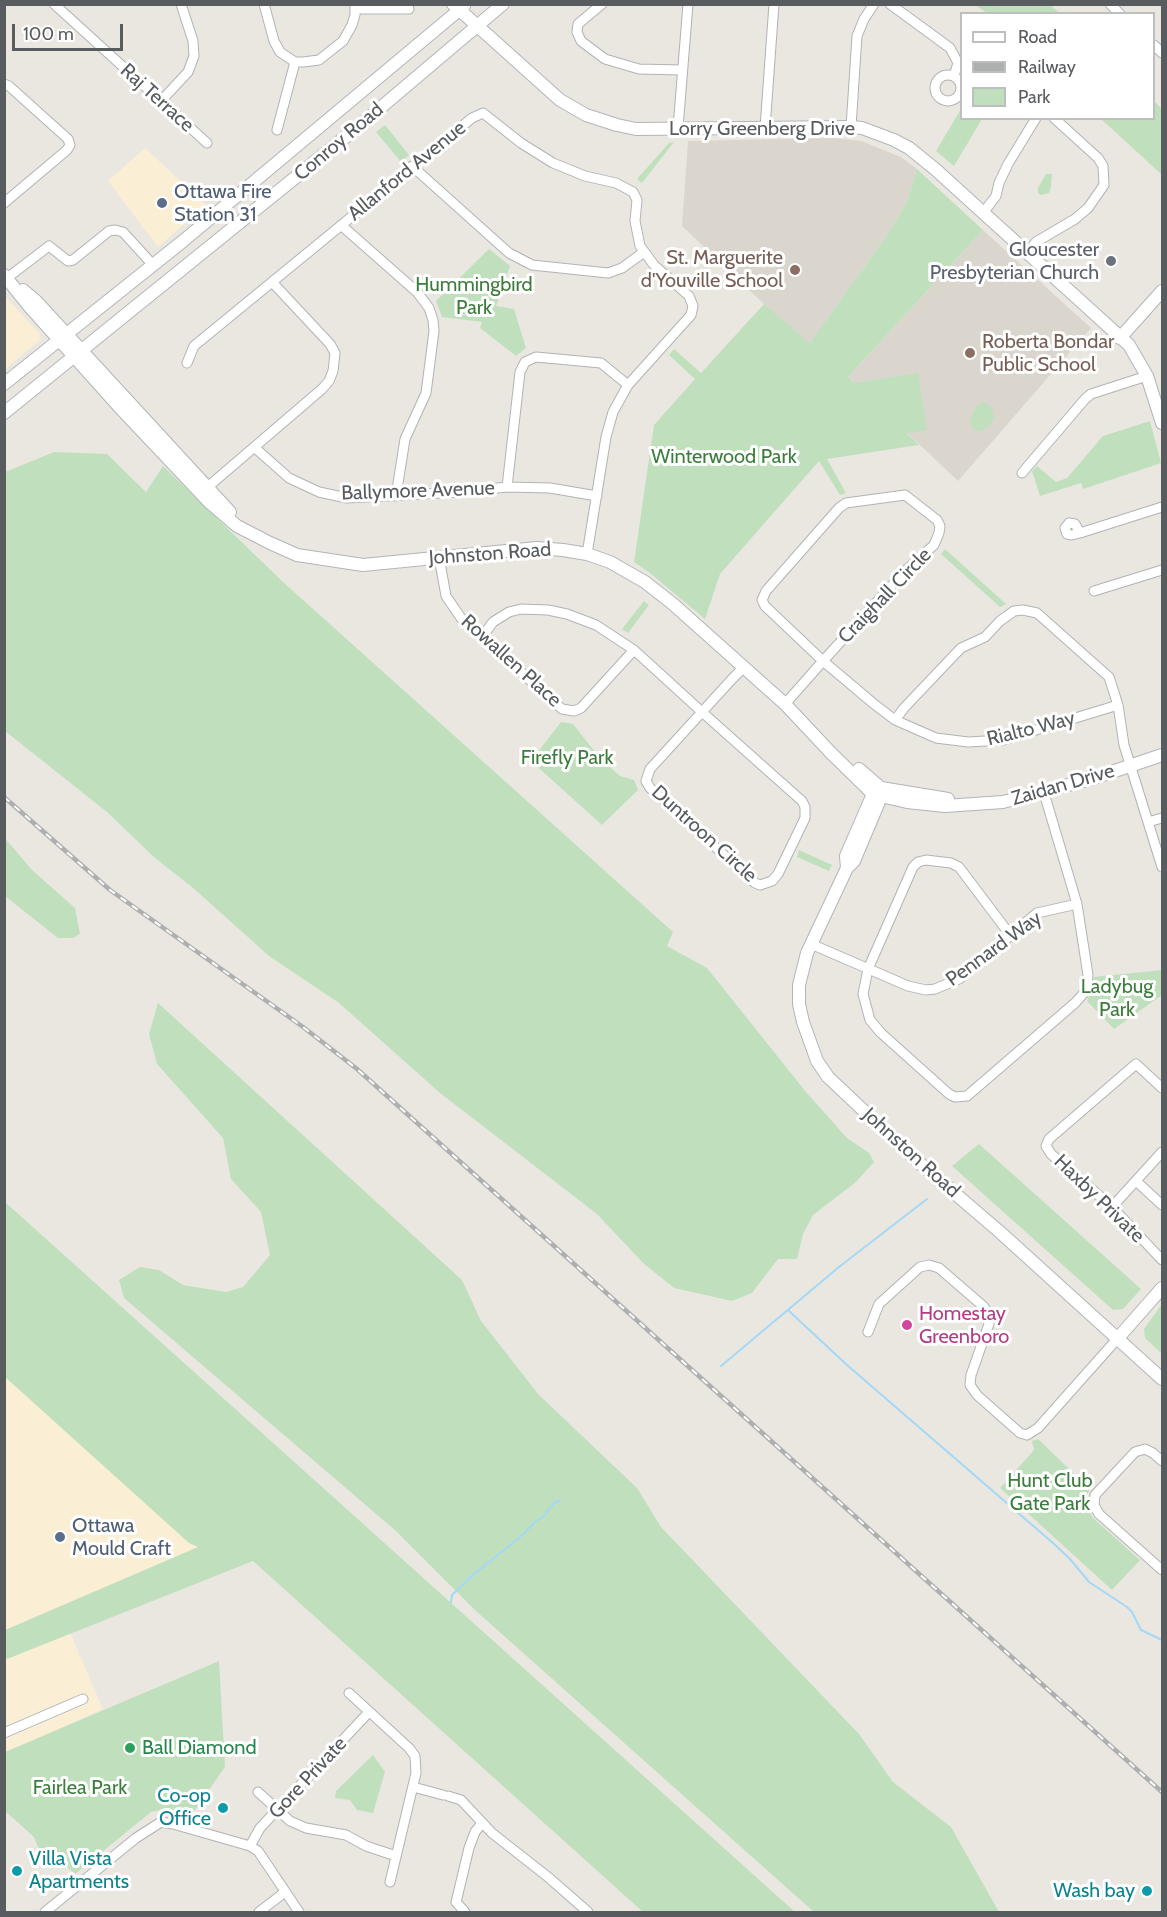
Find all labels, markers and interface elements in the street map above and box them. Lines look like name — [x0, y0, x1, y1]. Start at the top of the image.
scale bar — [15, 12, 126, 50]
legend — [960, 12, 1155, 120]
text: 100 m — [23, 23, 74, 45]
text: Road — [1018, 26, 1057, 48]
text: Railway — [1018, 56, 1076, 78]
street label: Raj Terrace — [115, 59, 199, 137]
text: Park — [1018, 86, 1050, 108]
street label: Conroy Road — [290, 98, 388, 186]
street label: Allanford Avenue — [343, 116, 471, 226]
street label: Lorry Greenberg Drive — [669, 117, 855, 141]
place label: Ottawa Fire Station 31 — [174, 180, 272, 227]
marker: Ottawa Fire Station 31 — [155, 196, 169, 210]
place label: Gloucester Presbyterian Church — [930, 238, 1099, 285]
place label: St. Marguerite d'Youville School — [641, 246, 783, 293]
marker: Gloucester Presbyterian Church — [1104, 254, 1118, 268]
marker: St. Marguerite d'Youville School — [788, 263, 802, 277]
park label: Hummingbird Park — [415, 273, 533, 320]
place label: Roberta Bondar Public School — [982, 330, 1114, 377]
marker: Roberta Bondar Public School — [963, 346, 977, 360]
park label: Winterwood Park — [651, 445, 797, 469]
street label: Ballymore Avenue — [341, 476, 495, 506]
street label: Johnston Road — [428, 538, 552, 570]
street label: Craighall Circle — [833, 543, 937, 649]
street label: Rowallen Place — [456, 610, 566, 712]
street label: Rialto Way — [984, 706, 1078, 752]
park label: Firefly Park — [521, 746, 613, 770]
street label: Zaidan Drive — [1009, 759, 1117, 811]
street label: Duntroon Circle — [646, 780, 762, 888]
street label: Pennard Way — [941, 906, 1047, 992]
park label: Ladybug Park — [1081, 975, 1153, 1022]
street label: Johnston Road — [857, 1103, 965, 1203]
street label: Haxby Private — [1049, 1150, 1149, 1248]
place label: Homestay Greenboro — [919, 1302, 1009, 1349]
marker: Homestay Greenboro — [900, 1318, 914, 1332]
park label: Hunt Club Gate Park — [1007, 1469, 1093, 1516]
place label: Ottawa Mould Craft — [72, 1514, 171, 1561]
marker: Ottawa Mould Craft — [53, 1530, 67, 1544]
street label: Gore Private — [264, 1732, 352, 1824]
place label: Ball Diamond — [142, 1736, 257, 1760]
marker: Ball Diamond — [123, 1741, 137, 1755]
park label: Fairlea Park — [33, 1776, 127, 1800]
place label: Co-op Office — [157, 1784, 211, 1831]
marker: Co-op Office — [216, 1801, 230, 1815]
place label: Villa Vista Apartments — [29, 1847, 129, 1894]
marker: Villa Vista Apartments — [10, 1864, 24, 1878]
place label: Wash bay — [1053, 1879, 1135, 1903]
marker: Wash bay — [1140, 1884, 1154, 1898]

